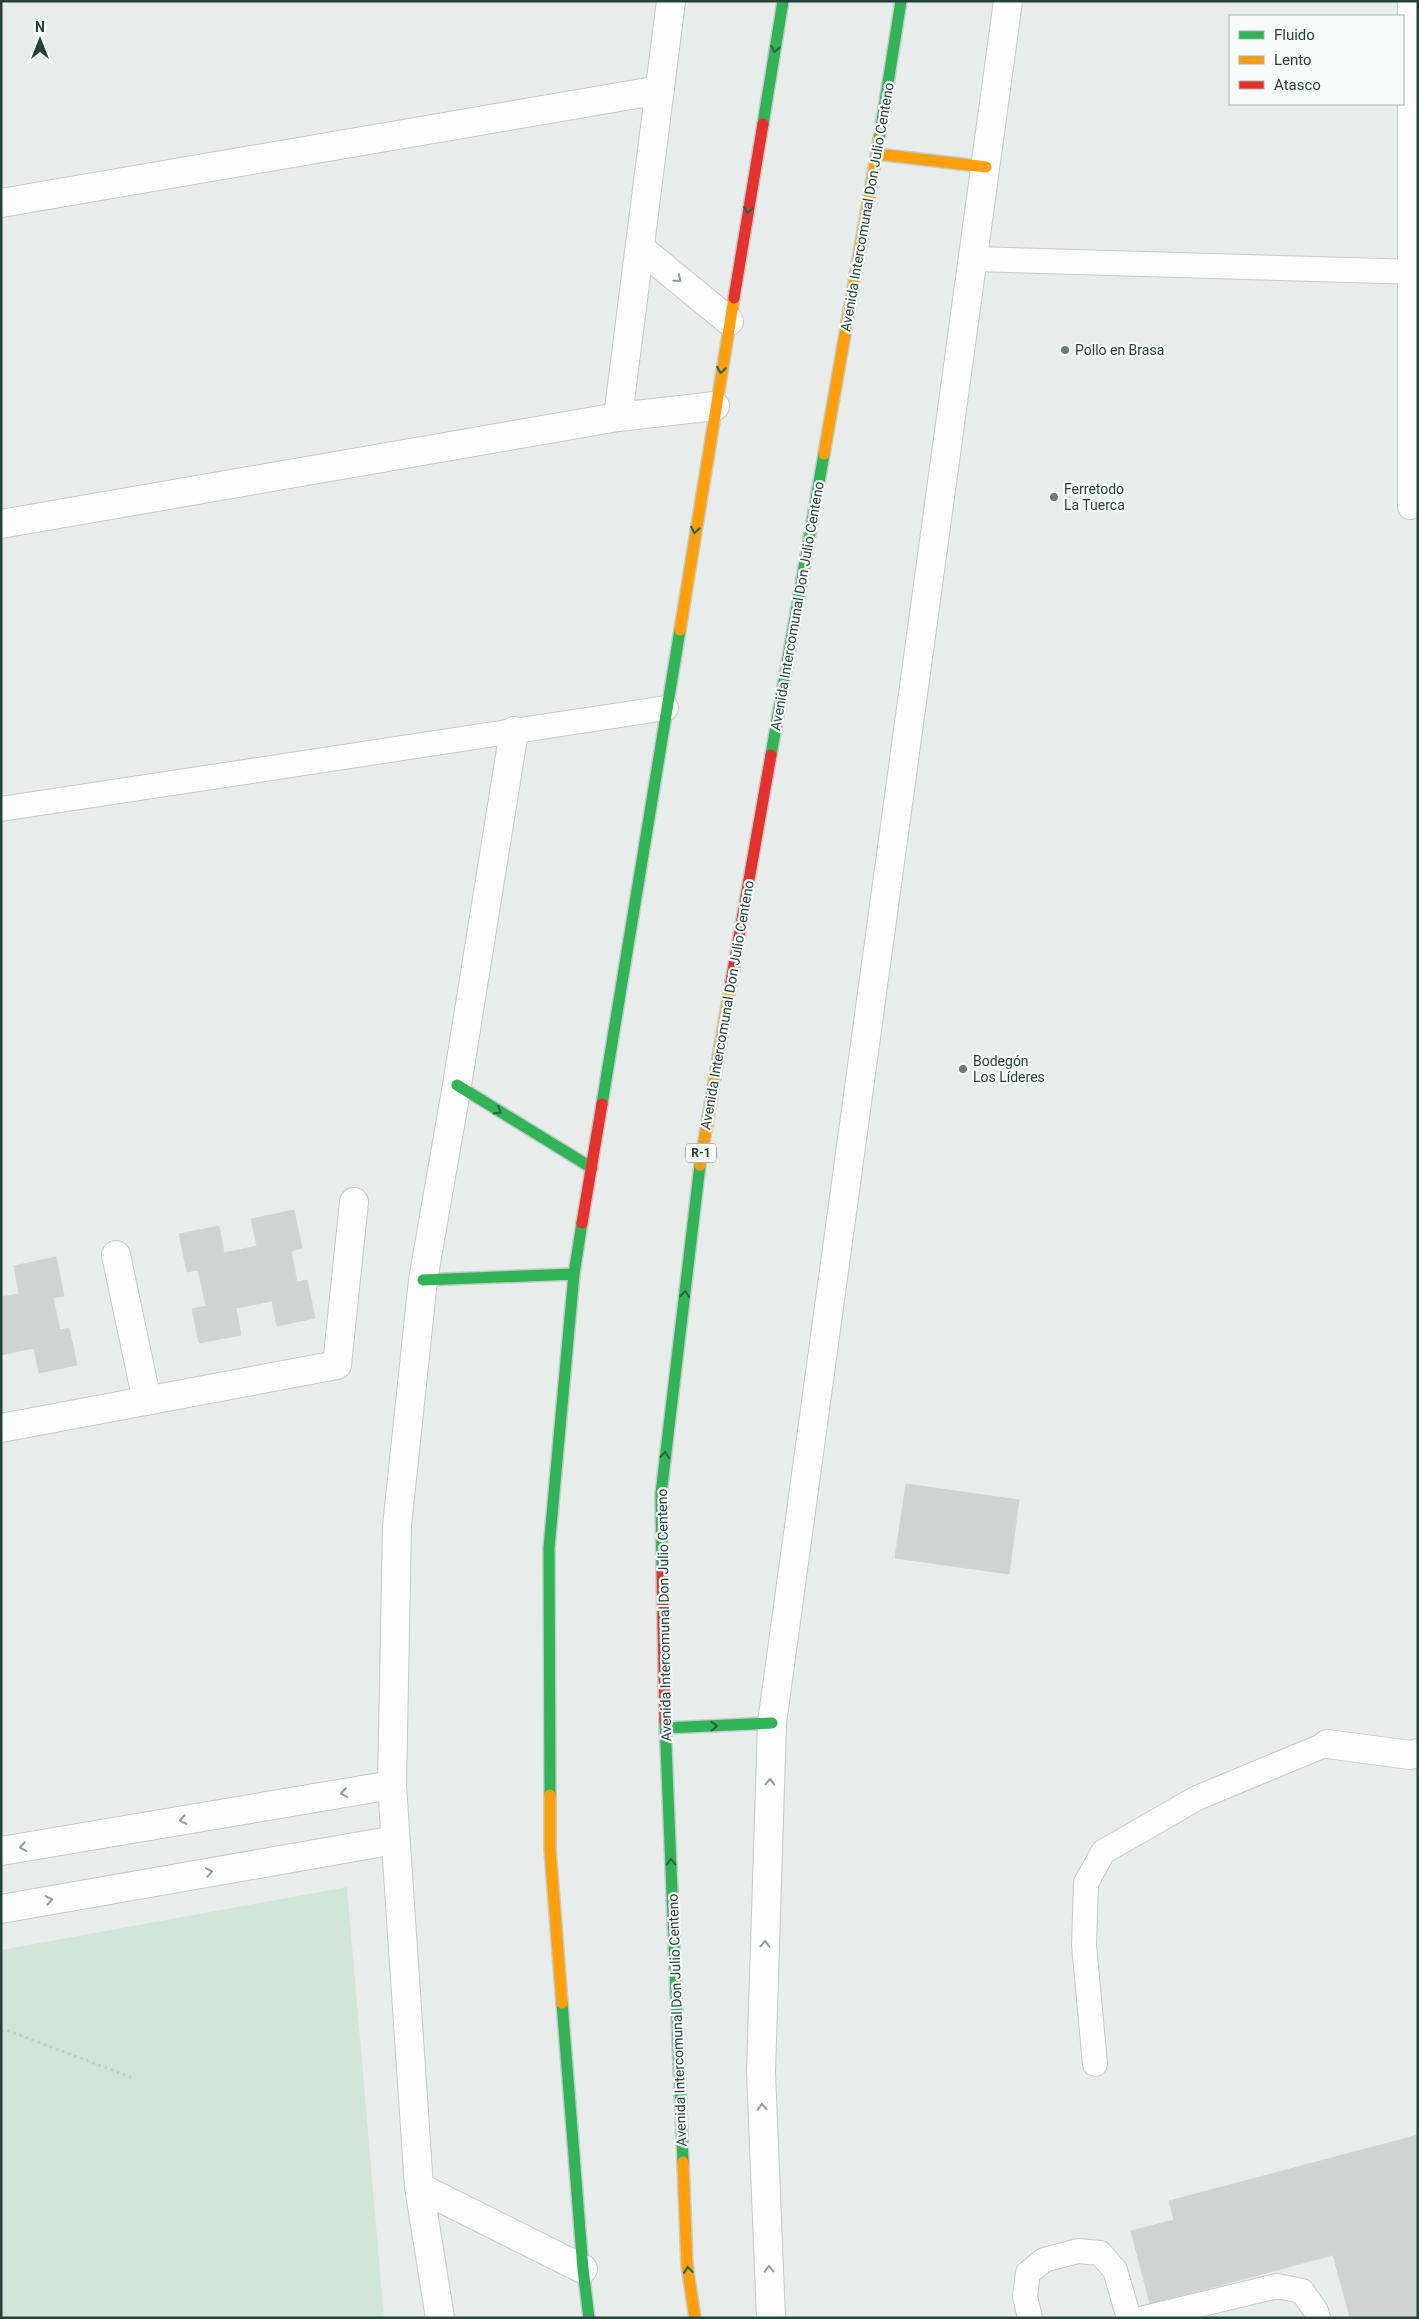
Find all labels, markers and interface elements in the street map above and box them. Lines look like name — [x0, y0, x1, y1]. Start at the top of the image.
north arrow — [15, 15, 65, 65]
legend — [1229, 15, 1404, 105]
text: N — [35, 19, 45, 35]
text: Fluido — [1274, 26, 1315, 44]
one-way arrow — [771, 45, 781, 54]
text: Lento — [1274, 51, 1312, 69]
text: Atasco — [1274, 76, 1321, 94]
street label: Avenida Intercomunal Don Julio Centeno — [837, 81, 897, 333]
one-way arrow — [744, 205, 754, 214]
one-way arrow — [672, 273, 681, 281]
place label: Pollo en Brasa — [1075, 342, 1164, 358]
marker: Pollo en Brasa — [1059, 344, 1071, 356]
one-way arrow — [717, 365, 727, 374]
street label: Avenida Intercomunal Don Julio Centeno — [767, 480, 827, 732]
place label: Ferretodo La Tuerca — [1064, 481, 1125, 513]
marker: Ferretodo La Tuerca — [1048, 491, 1060, 503]
one-way arrow — [690, 526, 700, 535]
street label: Avenida Intercomunal Don Julio Centeno — [697, 879, 757, 1131]
place label: Bodegón Los Líderes — [973, 1053, 1045, 1085]
marker: Bodegón Los Líderes — [957, 1063, 969, 1075]
one-way arrow — [493, 1104, 502, 1114]
road number: R-1 — [686, 1144, 716, 1162]
one-way arrow — [679, 1290, 689, 1298]
one-way arrow — [659, 1451, 670, 1459]
street label: Avenida Intercomunal Don Julio Centeno — [654, 1488, 674, 1742]
one-way arrow — [710, 1720, 718, 1731]
one-way arrow — [765, 1778, 775, 1786]
one-way arrow — [339, 1787, 348, 1797]
one-way arrow — [179, 1815, 188, 1825]
one-way arrow — [19, 1842, 28, 1852]
one-way arrow — [665, 1858, 676, 1866]
one-way arrow — [205, 1868, 214, 1878]
street label: Avenida Intercomunal Don Julio Centeno — [665, 1893, 689, 2147]
one-way arrow — [45, 1896, 54, 1906]
one-way arrow — [760, 1940, 770, 1948]
one-way arrow — [757, 2102, 768, 2110]
one-way arrow — [683, 2265, 694, 2273]
one-way arrow — [763, 2265, 774, 2273]

